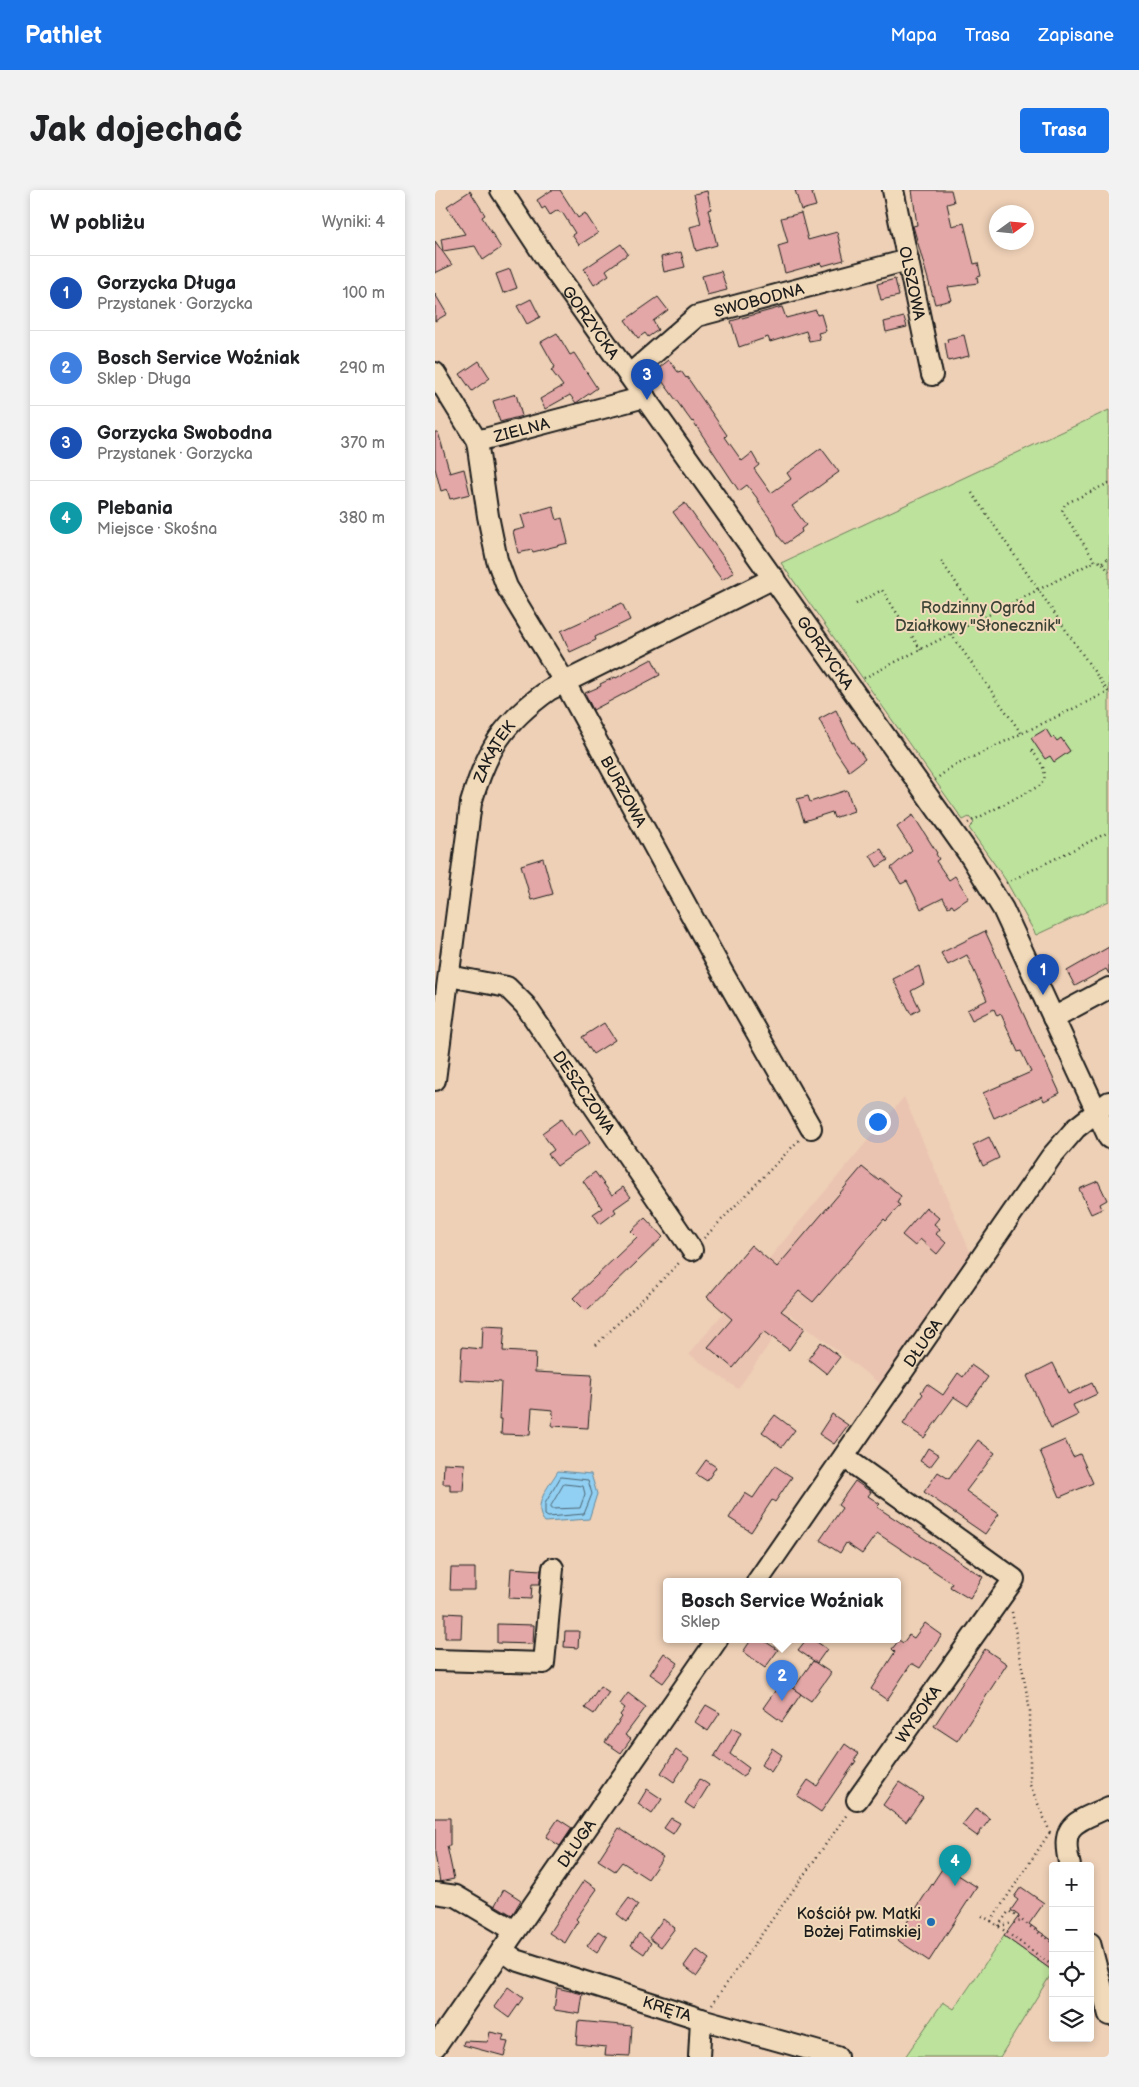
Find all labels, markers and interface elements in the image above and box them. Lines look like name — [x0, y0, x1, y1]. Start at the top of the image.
text: Pathlet — [25, 21, 102, 50]
text: Mapa — [890, 25, 937, 46]
text: Trasa — [965, 25, 1010, 46]
text: Zapisane — [1038, 25, 1114, 46]
button: Trasa — [1020, 108, 1109, 153]
text: Jak dojechać — [30, 109, 243, 152]
north arrow — [989, 205, 1034, 250]
text: W pobliżu — [50, 210, 145, 235]
text: Wyniki: 4 — [322, 213, 385, 232]
street label: OLSZOWA — [894, 245, 928, 322]
text: Gorzycka Długa — [97, 272, 236, 295]
street label: SWOBODNA — [712, 280, 807, 322]
street label: GORZYCKA — [557, 283, 623, 364]
text: 1 — [63, 284, 69, 303]
text: 100 m — [342, 284, 385, 303]
text: Przystanek · Gorzycka — [97, 295, 253, 314]
text: Bosch Service Woźniak — [97, 347, 300, 370]
text: 2 — [61, 359, 71, 378]
text: 290 m — [339, 359, 385, 378]
pin: 3 — [631, 359, 663, 400]
text: Sklep · Długa — [97, 370, 191, 389]
street label: ZIELNA — [491, 414, 552, 447]
text: Gorzycka Swobodna — [97, 422, 272, 445]
text: 3 — [61, 434, 71, 453]
text: 370 m — [340, 434, 385, 453]
text: Przystanek · Gorzycka — [97, 445, 253, 464]
text: Plebania — [97, 497, 173, 520]
text: 4 — [61, 509, 71, 528]
text: 380 m — [339, 509, 385, 528]
text: Miejsce · Skośna — [97, 520, 217, 539]
park label: Rodzinny Ogród Działkowy "Słonecznik" — [895, 599, 1061, 636]
street label: GORZYCKA — [792, 613, 857, 694]
street label: ZAKĄTEK — [470, 717, 520, 786]
street label: BURZOWA — [596, 753, 650, 831]
pin: 1 — [1027, 954, 1059, 995]
street label: DESZCZOWA — [548, 1048, 618, 1138]
your location — [865, 1109, 891, 1135]
street label: DŁUGA — [901, 1316, 947, 1371]
popup — [663, 1578, 901, 1643]
text: Bosch Service Woźniak — [681, 1590, 883, 1613]
text: Sklep — [681, 1613, 720, 1632]
pin: 2 — [766, 1660, 798, 1701]
street label: WYSOKA — [893, 1682, 946, 1747]
street label: DŁUGA — [554, 1816, 601, 1872]
pin: 4 — [939, 1845, 971, 1886]
map controls — [1049, 1862, 1094, 2042]
button: + — [1049, 1862, 1094, 1907]
place label: Kościół pw. Matki Bożej Fatimskiej — [796, 1905, 921, 1942]
button: − — [1049, 1907, 1094, 1952]
marker: Kościół pw. Matki Bożej Fatimskiej — [925, 1916, 937, 1928]
button: locate — [1049, 1952, 1094, 1997]
street label: KRĘTA — [640, 1993, 694, 2026]
button: layers — [1049, 1997, 1094, 2042]

